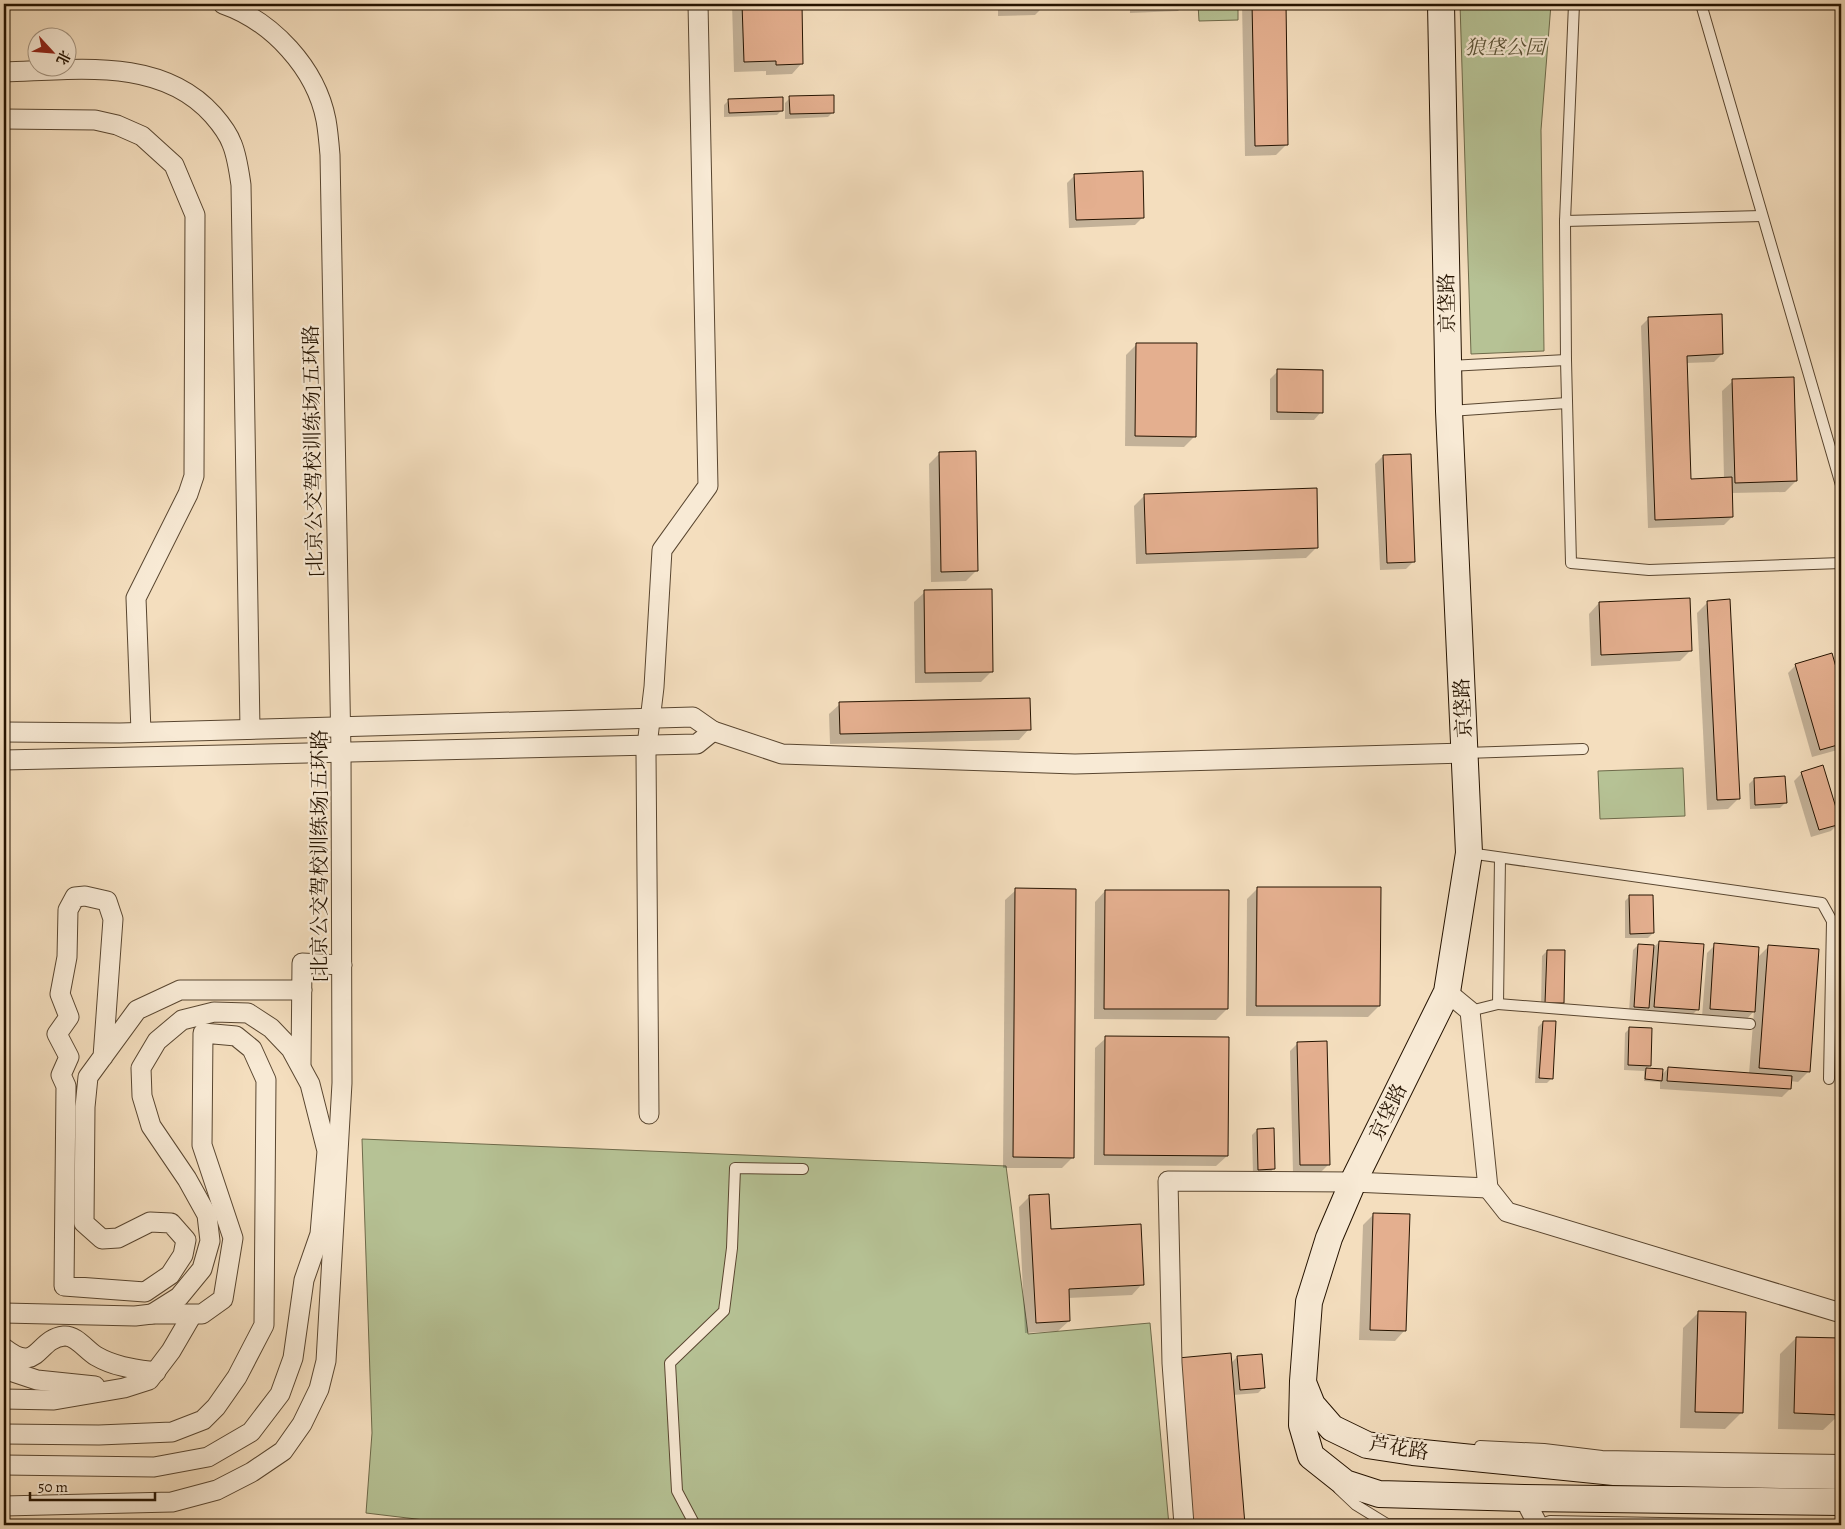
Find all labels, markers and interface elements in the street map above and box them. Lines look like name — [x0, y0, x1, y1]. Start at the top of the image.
north arrow — [28, 28, 78, 78]
park label: 狼垡公园 — [1465, 34, 1548, 61]
text: 北 — [52, 47, 75, 68]
street label: 京垡路 — [1433, 273, 1461, 333]
street label: [北京公交驾校训练场]五环路 — [297, 325, 329, 577]
street label: 京垡路 — [1448, 677, 1478, 739]
street label: [北京公交驾校训练场]五环路 — [306, 730, 333, 982]
street label: 京垡路 — [1363, 1079, 1413, 1145]
street label: 芦花路 — [1367, 1430, 1431, 1466]
scale bar — [30, 1469, 155, 1501]
text: 50 m — [38, 1477, 68, 1497]

